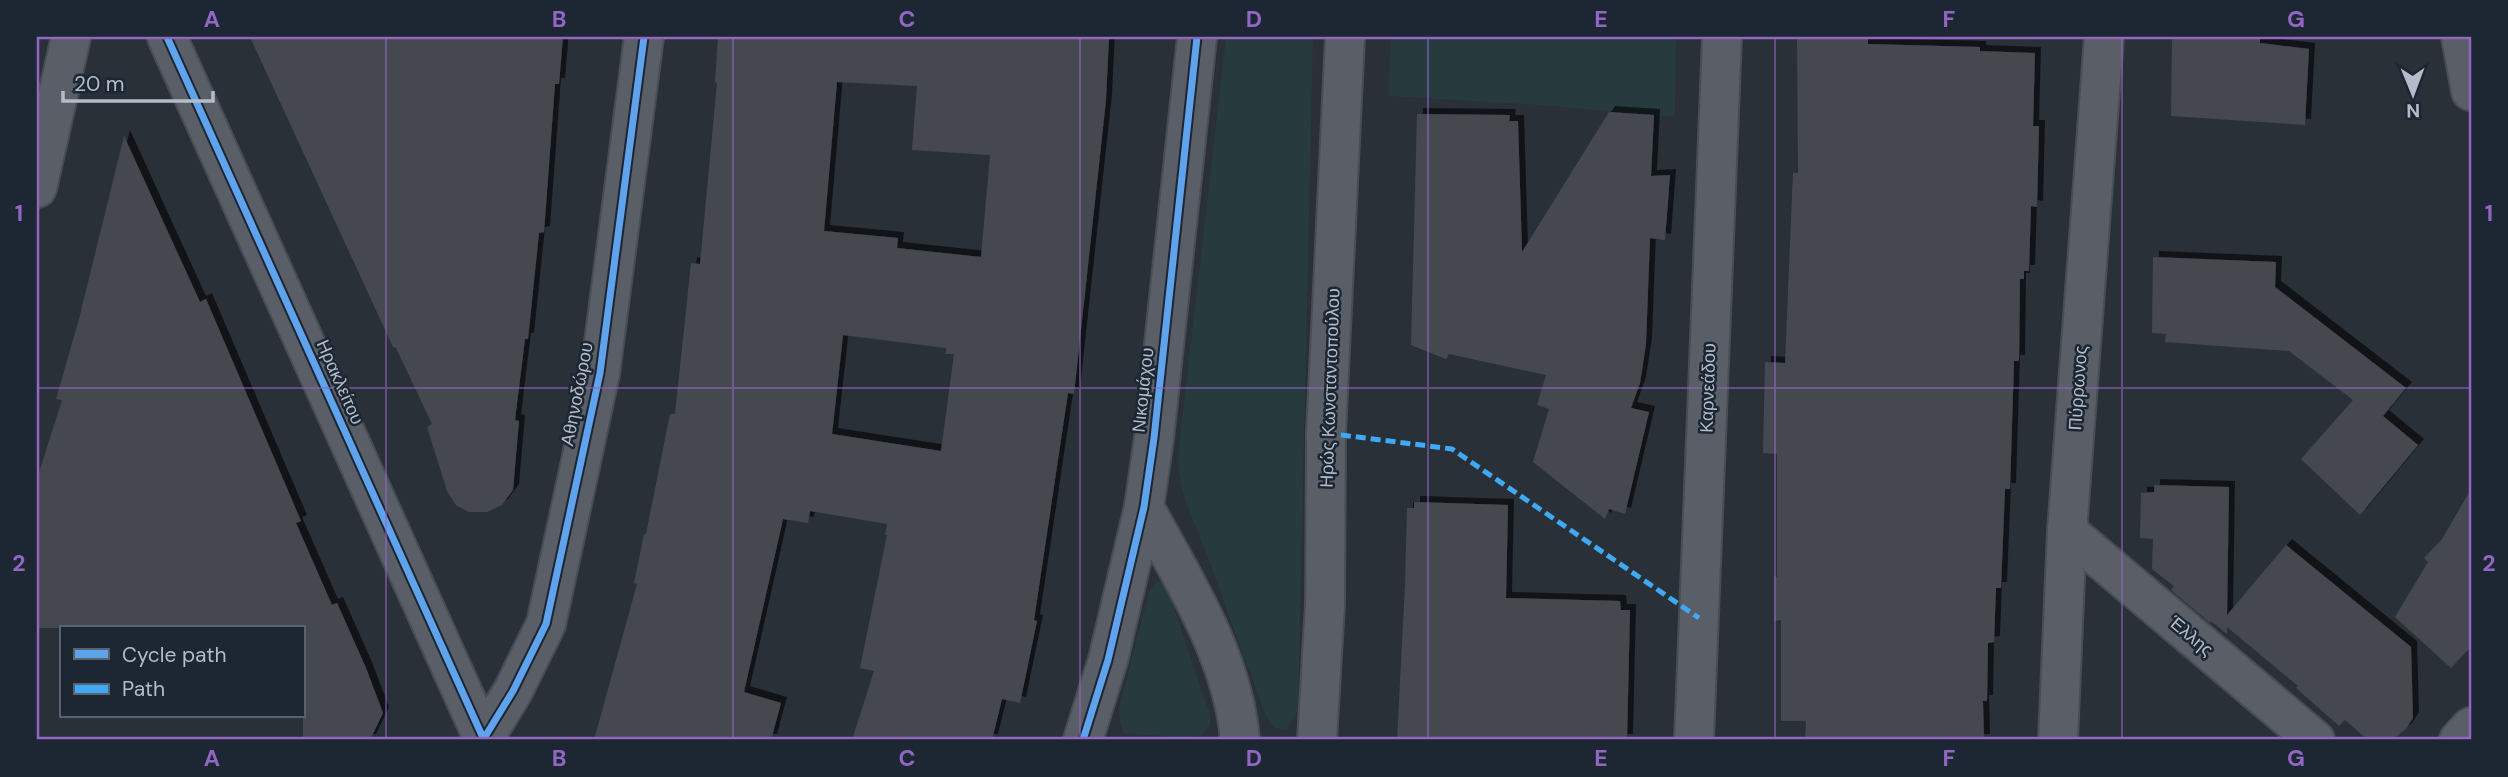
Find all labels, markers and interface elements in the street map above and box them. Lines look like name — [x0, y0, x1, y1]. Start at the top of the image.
text: A — [204, 4, 220, 34]
text: B — [552, 4, 566, 34]
text: C — [899, 4, 915, 34]
text: D — [1246, 4, 1262, 34]
text: E — [1594, 4, 1608, 34]
text: F — [1943, 4, 1956, 34]
text: G — [2287, 4, 2305, 34]
scale bar — [63, 60, 214, 104]
north arrow — [2378, 60, 2448, 130]
text: 20 m — [74, 70, 125, 98]
text: N — [2406, 98, 2420, 123]
text: 1 — [15, 198, 23, 228]
text: 1 — [2485, 198, 2493, 228]
street label: Ηρώς Κωνσταντοπούλου — [1315, 288, 1345, 488]
street label: Ηρακλείτου — [311, 336, 369, 428]
street label: Αθηνοδώρου — [555, 340, 599, 448]
street label: Καρνεάδου — [1694, 343, 1722, 433]
street label: Πύρρωνος — [2063, 344, 2093, 431]
street label: Νικομάχου — [1127, 346, 1159, 434]
text: 2 — [12, 548, 26, 578]
text: 2 — [2482, 548, 2496, 578]
street label: Έλλης — [2163, 610, 2218, 662]
legend — [60, 626, 304, 718]
text: Cycle path — [122, 641, 227, 669]
text: Path — [122, 675, 165, 703]
text: A — [204, 743, 220, 773]
text: B — [552, 743, 566, 773]
text: C — [899, 743, 915, 773]
text: D — [1246, 743, 1262, 773]
text: E — [1594, 743, 1608, 773]
text: F — [1943, 743, 1956, 773]
text: G — [2287, 743, 2305, 773]

